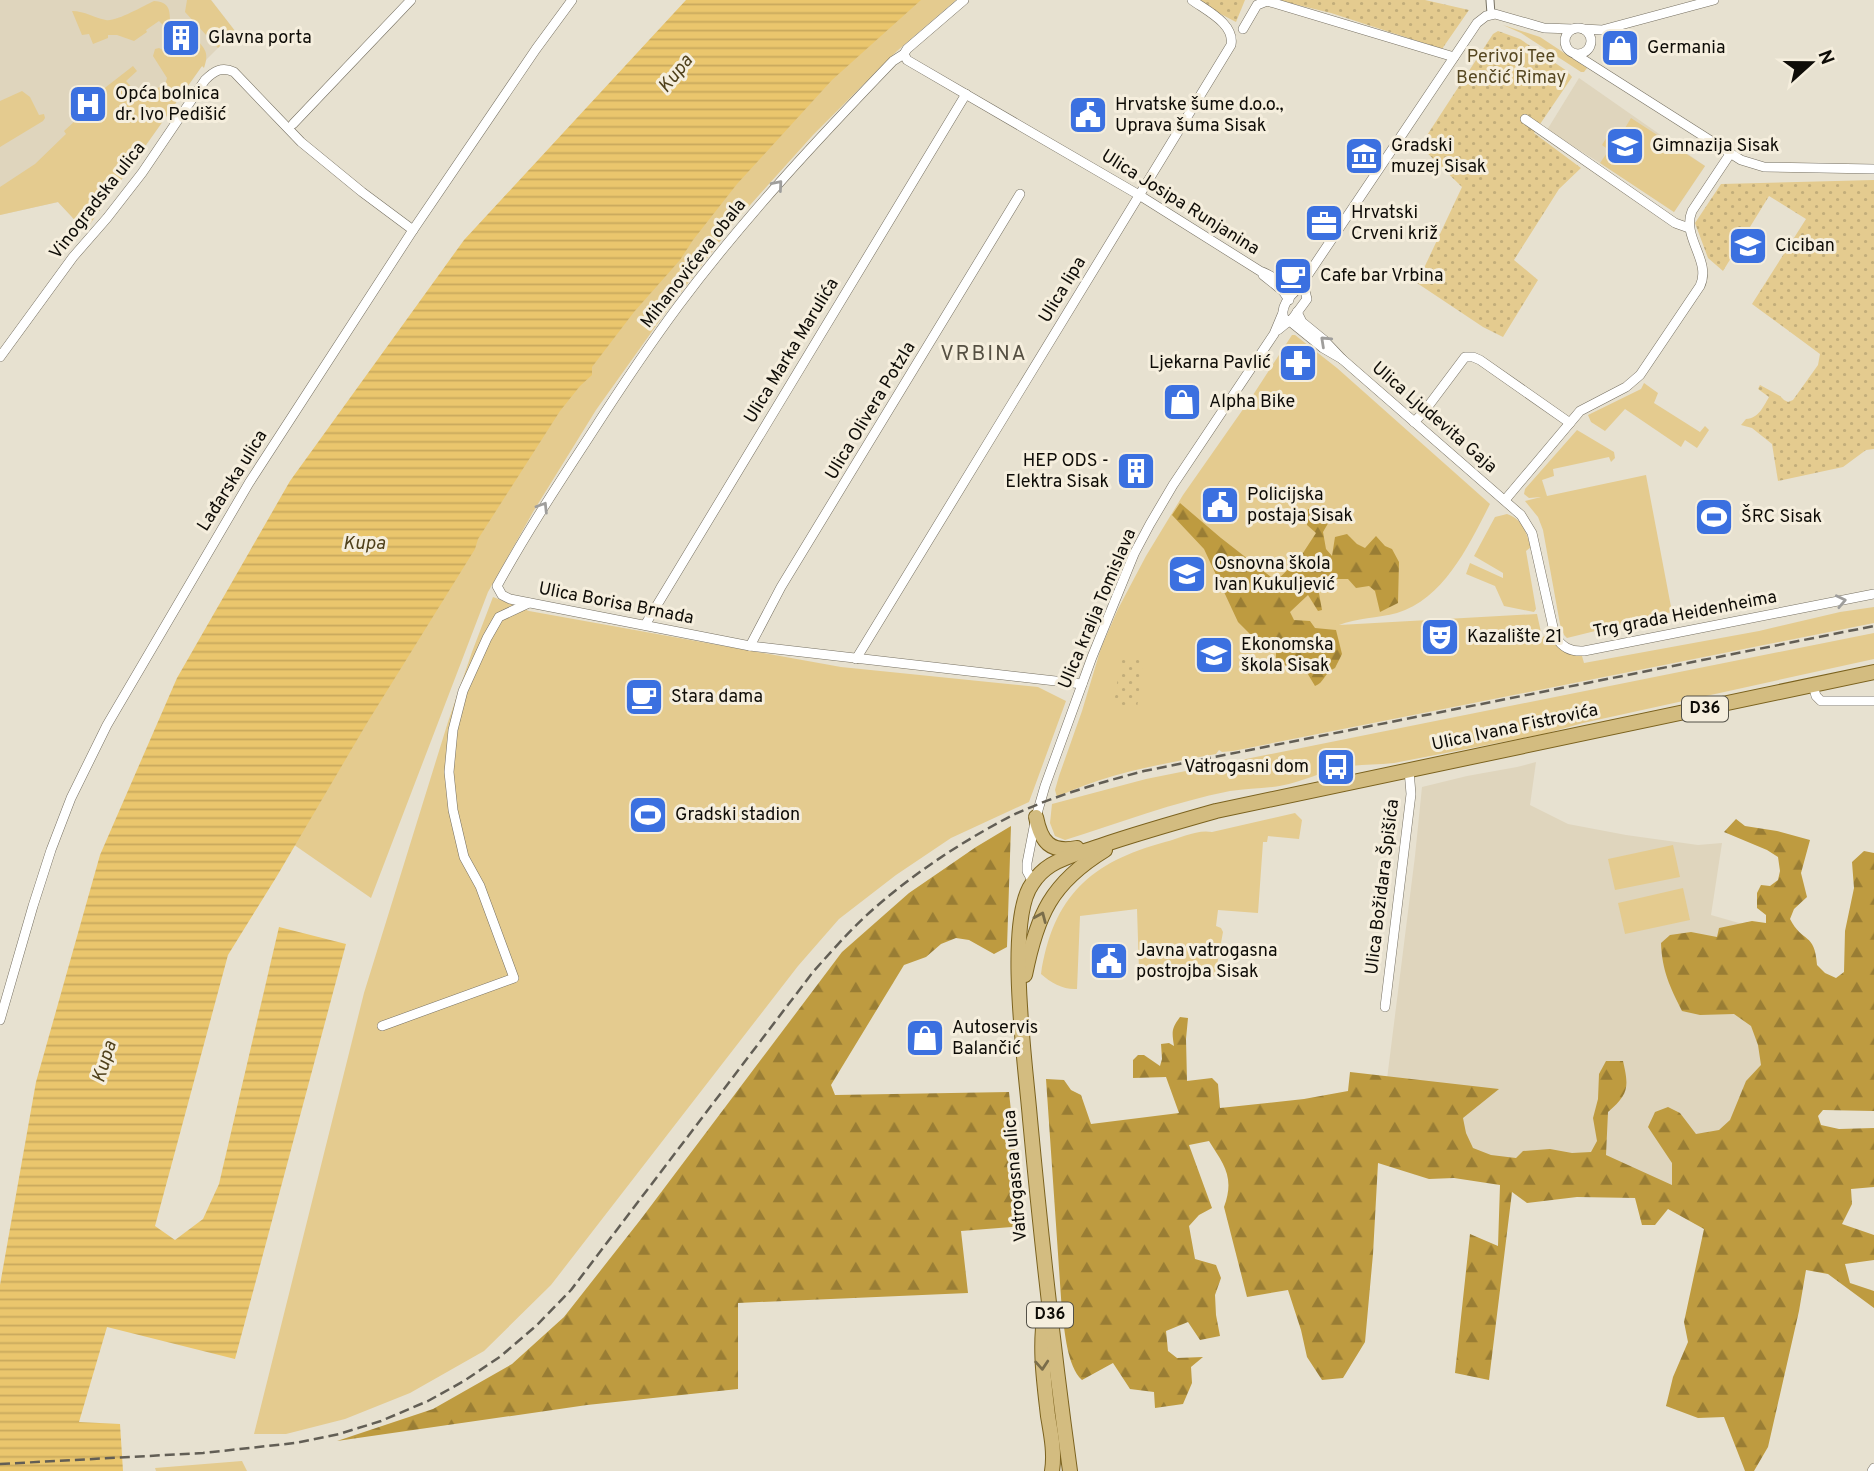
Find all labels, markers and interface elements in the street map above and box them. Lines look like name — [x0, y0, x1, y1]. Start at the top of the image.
building icon: Glavna porta — [160, 17, 202, 59]
place label: Glavna porta — [208, 27, 312, 50]
shop icon: Germania — [1599, 27, 1641, 69]
north arrow — [1776, 28, 1846, 98]
place label: Germania — [1647, 37, 1725, 60]
park label: Perivoj Tee Benčić Rimay — [1456, 46, 1566, 90]
text: N — [1811, 47, 1839, 68]
water label: Kupa — [653, 50, 699, 98]
hospital icon: Opća bolnica dr. Ivo Pedišić — [67, 83, 109, 125]
place label: Opća bolnica dr. Ivo Pedišić — [115, 83, 226, 127]
public building icon: Hrvatske šume d.o.o., Uprava šuma Sisak — [1067, 94, 1109, 136]
place label: Hrvatske šume d.o.o., Uprava šuma Sisak — [1115, 94, 1284, 138]
school or university icon: Gimnazija Sisak — [1604, 125, 1646, 167]
museum icon: Gradski muzej Sisak — [1343, 135, 1385, 177]
place label: Gradski muzej Sisak — [1391, 135, 1486, 179]
place label: Gimnazija Sisak — [1652, 135, 1779, 158]
street label: Vinogradska ulica — [45, 138, 151, 264]
street label: Ulica Josipa Runjanina — [1097, 145, 1263, 261]
one-way arrow — [769, 180, 782, 193]
street label: Mihanovićeva obala — [636, 195, 752, 333]
office icon: Hrvatski Crveni križ — [1303, 202, 1345, 244]
place label: Hrvatski Crveni križ — [1351, 202, 1438, 246]
school or university icon: Ciciban — [1727, 225, 1769, 267]
place label: Ciciban — [1775, 235, 1835, 258]
street label: Ulica lipa — [1034, 253, 1092, 327]
cafe icon: Cafe bar Vrbina — [1272, 255, 1314, 297]
place label: Cafe bar Vrbina — [1320, 265, 1444, 288]
street label: Ulica Marka Marulića — [739, 274, 845, 428]
one-way arrow — [1320, 337, 1333, 350]
street label: Ulica Olivera Potzla — [821, 338, 921, 484]
district label: VRBINA — [940, 341, 1028, 368]
pharmacy icon: Ljekarna Pavlić — [1277, 342, 1319, 384]
place label: Ljekarna Pavlić — [1149, 352, 1271, 375]
street label: Ulica Ljudevita Gaja — [1367, 357, 1501, 479]
shop icon: Alpha Bike — [1161, 381, 1203, 423]
place label: Alpha Bike — [1209, 391, 1295, 414]
street label: Lađarska ulica — [193, 426, 273, 536]
place label: HEP ODS - Elektra Sisak — [1005, 450, 1109, 494]
building icon: HEP ODS - Elektra Sisak — [1115, 450, 1157, 492]
public building icon: Policijska postaja Sisak — [1199, 484, 1241, 526]
place label: Policijska postaja Sisak — [1247, 484, 1353, 528]
sports icon: ŠRC Sisak — [1693, 496, 1735, 538]
one-way arrow — [535, 502, 548, 515]
place label: ŠRC Sisak — [1741, 504, 1822, 529]
street label: Ulica kralja Tomislava — [1054, 525, 1142, 693]
water label: Kupa — [343, 532, 385, 556]
school or university icon: Osnovna škola Ivan Kukuljević — [1166, 553, 1208, 595]
place label: Osnovna škola Ivan Kukuljević — [1214, 553, 1335, 597]
street label: Ulica Borisa Brnada — [536, 578, 696, 630]
street label: Trg grada Heidenheima — [1591, 586, 1779, 644]
one-way arrow — [1835, 595, 1847, 609]
theatre icon: Kazalište 21 — [1419, 616, 1461, 658]
place label: Kazalište 21 — [1467, 626, 1562, 649]
school or university icon: Ekonomska škola Sisak — [1193, 634, 1235, 676]
place label: Ekonomska škola Sisak — [1241, 634, 1333, 678]
cafe icon: Stara dama — [623, 676, 665, 718]
place label: Stara dama — [671, 686, 763, 709]
road number: D36 — [1682, 696, 1728, 722]
street label: Ulica Ivana Fistrovića — [1430, 699, 1600, 757]
bus stop icon: Vatrogasni dom — [1315, 746, 1357, 788]
place label: Vatrogasni dom — [1184, 756, 1309, 779]
sports icon: Gradski stadion — [627, 794, 669, 836]
street label: Ulica Božidara Špišića — [1359, 798, 1405, 976]
place label: Gradski stadion — [675, 804, 800, 827]
one-way arrow — [1033, 912, 1047, 924]
public building icon: Javna vatrogasna postrojba Sisak — [1088, 940, 1130, 982]
place label: Javna vatrogasna postrojba Sisak — [1136, 940, 1277, 984]
shop icon: Autoservis Balančić — [904, 1017, 946, 1059]
place label: Autoservis Balančić — [952, 1017, 1038, 1061]
water label: Kupa — [87, 1038, 123, 1086]
street label: Vatrogasna ulica — [999, 1109, 1033, 1243]
road number: D36 — [1027, 1302, 1073, 1328]
one-way arrow — [1034, 1360, 1049, 1371]

